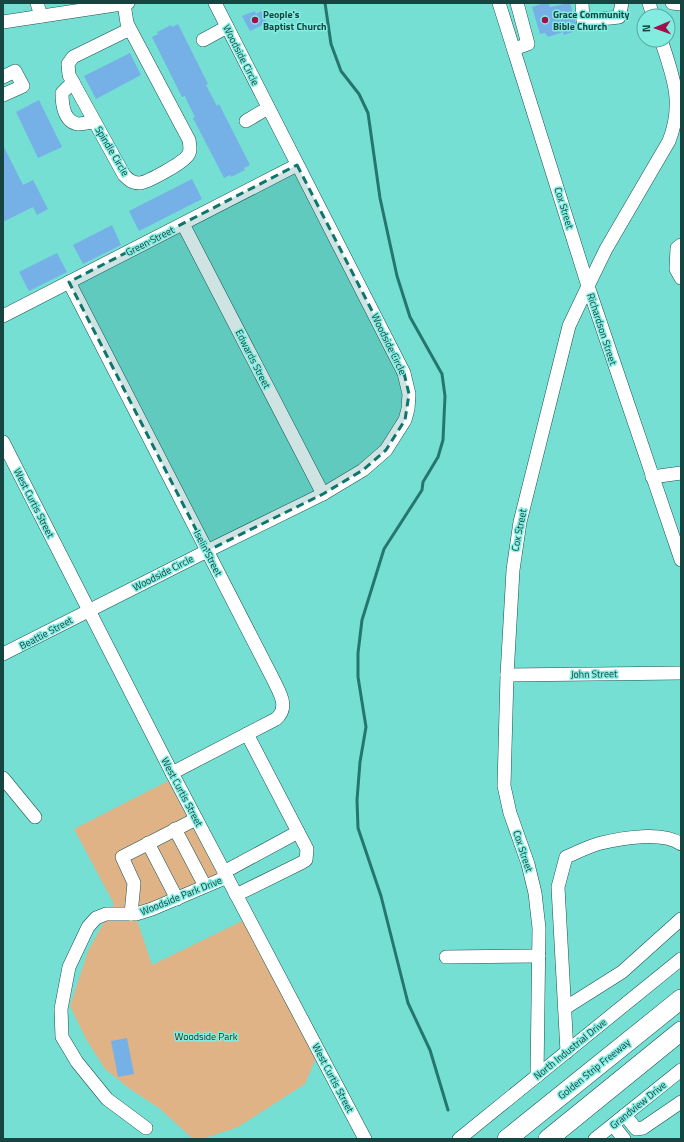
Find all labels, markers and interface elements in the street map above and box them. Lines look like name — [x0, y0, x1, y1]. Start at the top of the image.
place label: People's Baptist Church — [263, 7, 327, 34]
place label: Grace Community Bible Church — [553, 7, 629, 34]
north arrow — [636, 8, 676, 48]
marker: People's Baptist Church — [250, 15, 260, 25]
marker: Grace Community Bible Church — [540, 15, 550, 25]
street label: Woodside Circle — [219, 22, 263, 88]
text: N — [638, 24, 654, 32]
street label: Spindle Circle — [91, 123, 133, 179]
street label: Cox Street — [551, 185, 578, 231]
street label: Green Street — [123, 222, 177, 260]
street label: Richardson Street — [583, 291, 621, 367]
street label: Woodside Circle — [368, 311, 410, 377]
street label: Edwards Street — [232, 327, 275, 392]
street label: West Curtis Street — [10, 466, 58, 541]
street label: Cox Street — [508, 507, 531, 553]
street label: Iselin Street — [190, 527, 226, 579]
street label: Woodside Circle — [130, 551, 196, 595]
street label: Beattie Street — [17, 612, 76, 653]
street label: John Street — [570, 666, 618, 682]
street label: West Curtis Street — [157, 755, 207, 830]
street label: Cox Street — [509, 828, 537, 874]
street label: Woodside Park Drive — [138, 873, 224, 919]
street label: North Industrial Drive — [530, 1015, 610, 1083]
park label: Woodside Park — [174, 1029, 238, 1044]
street label: Golden Strip Freeway — [555, 1035, 634, 1103]
street label: West Curtis Street — [308, 1041, 358, 1116]
street label: Grandview Drive — [606, 1077, 670, 1133]

